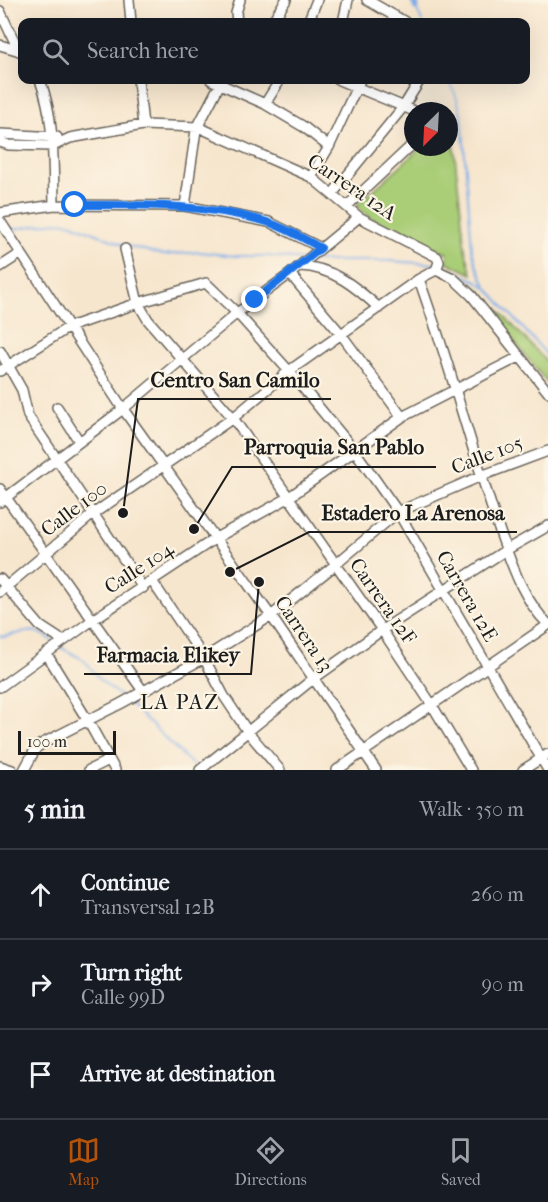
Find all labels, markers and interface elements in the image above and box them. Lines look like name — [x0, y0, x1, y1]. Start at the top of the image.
search box — [18, 18, 530, 84]
icon: search — [39, 35, 72, 68]
text: Search here — [87, 38, 199, 64]
north arrow — [404, 102, 458, 156]
street label: Carrera 12A — [303, 149, 402, 226]
route start — [61, 191, 87, 217]
route end — [241, 286, 267, 312]
callout: Centro San Camilo — [138, 360, 331, 399]
text: Centro San Camilo — [150, 368, 320, 392]
callout: Parroquia San Pablo — [232, 428, 436, 467]
street label: Calle 105 — [448, 431, 526, 479]
text: Parroquia San Pablo — [244, 435, 424, 459]
street label: Calle 100 — [36, 477, 112, 541]
callout: Estadero La Arenosa — [309, 493, 517, 532]
text: Estadero La Arenosa — [321, 501, 506, 525]
street label: Calle 104 — [100, 537, 179, 599]
street label: Carrera 12E — [432, 546, 502, 646]
street label: Carrera 12F — [345, 554, 421, 649]
street label: Carrera 13 — [270, 592, 338, 676]
callout: Farmacia Elikey — [84, 635, 251, 674]
text: Farmacia Elikey — [95, 643, 241, 667]
district label: LA PAZ — [140, 690, 220, 714]
scale bar — [18, 728, 116, 756]
text: 100 m — [27, 732, 67, 751]
text: 5 min — [24, 794, 85, 825]
text: Walk · 350 m — [419, 798, 524, 821]
text: Continue — [81, 870, 170, 896]
icon: ahead — [24, 878, 57, 911]
text: 260 m — [471, 883, 524, 906]
text: Transversal 12B — [81, 896, 215, 919]
text: Turn right — [81, 960, 182, 986]
icon: right — [24, 968, 57, 1001]
text: 90 m — [482, 973, 524, 996]
text: Calle 99D — [81, 986, 165, 1009]
icon: arrive — [24, 1058, 57, 1091]
text: Arrive at destination — [81, 1061, 275, 1087]
tab: Map — [67, 1134, 100, 1189]
tab: Directions — [235, 1134, 307, 1189]
tab: Saved — [441, 1134, 481, 1189]

